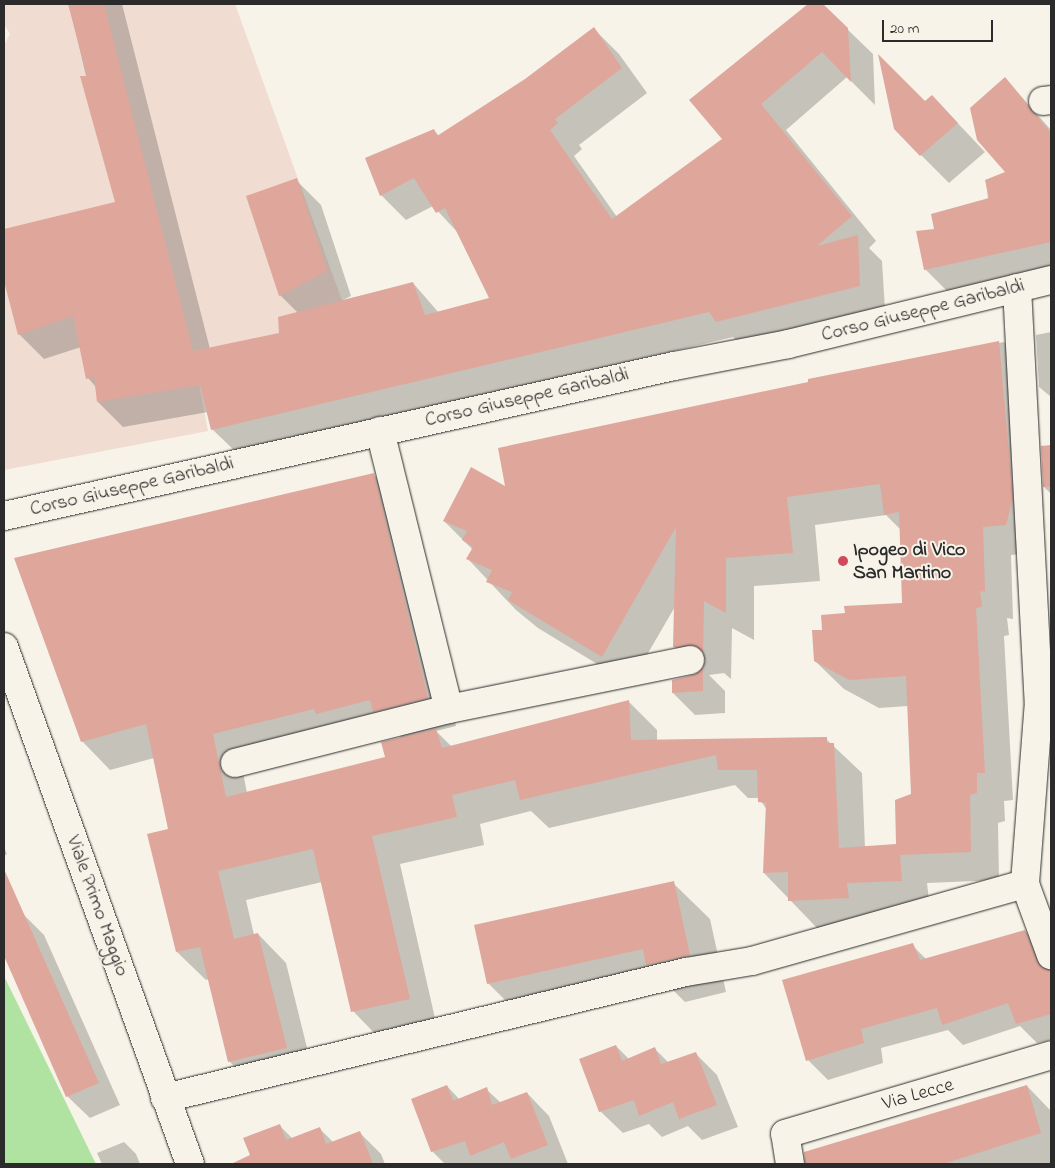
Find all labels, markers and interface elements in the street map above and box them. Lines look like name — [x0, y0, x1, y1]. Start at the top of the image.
scale bar — [885, 10, 996, 42]
text: 20 m — [890, 18, 919, 40]
street label: Corso Giuseppe Garibaldi — [819, 274, 1027, 348]
street label: Corso Giuseppe Garibaldi — [423, 363, 631, 433]
street label: Corso Giuseppe Garibaldi — [28, 452, 236, 522]
place label: Ipogeo di Vico San Martino — [853, 538, 965, 585]
marker: Ipogeo di Vico San Martino — [837, 555, 849, 567]
street label: Viale Primo Maggio — [60, 832, 134, 980]
street label: Via Lecce — [880, 1073, 956, 1117]

